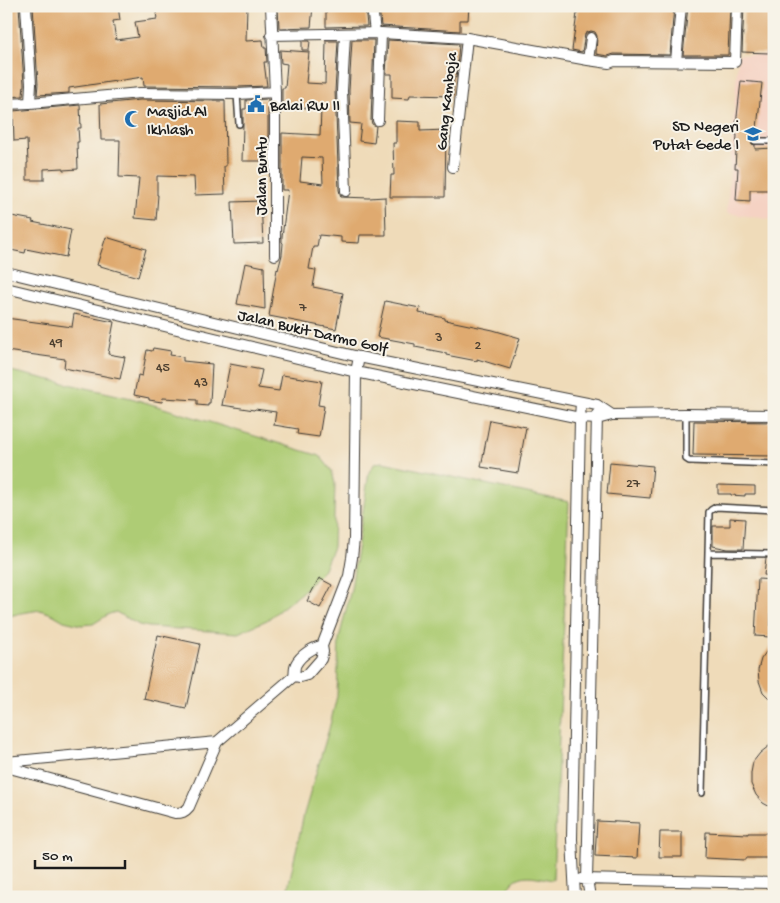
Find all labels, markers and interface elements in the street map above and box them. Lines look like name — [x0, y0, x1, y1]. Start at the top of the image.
street label: Gang Kamboja — [434, 50, 463, 151]
public building icon: Balai RW II — [246, 94, 266, 114]
place label: Balai RW II — [269, 98, 340, 117]
place label: Masjid Al Ikhlash — [147, 104, 207, 141]
mosque icon: Masjid Al Ikhlash — [123, 109, 143, 129]
place label: SD Negeri Putat Gede I — [652, 119, 739, 156]
school or university icon: SD Negeri Putat Gede I — [743, 124, 763, 144]
street label: Jalan Buntu — [254, 136, 273, 215]
house number: 7 — [298, 300, 307, 317]
street label: Jalan Bukit Darmo Golf — [236, 307, 390, 360]
house number: 3 — [434, 330, 443, 347]
house number: 49 — [49, 335, 63, 352]
house number: 2 — [475, 338, 482, 355]
house number: 45 — [156, 360, 170, 377]
house number: 43 — [194, 375, 208, 392]
house number: 27 — [626, 476, 641, 493]
scale bar — [35, 838, 125, 870]
text: 50 m — [42, 848, 73, 866]

